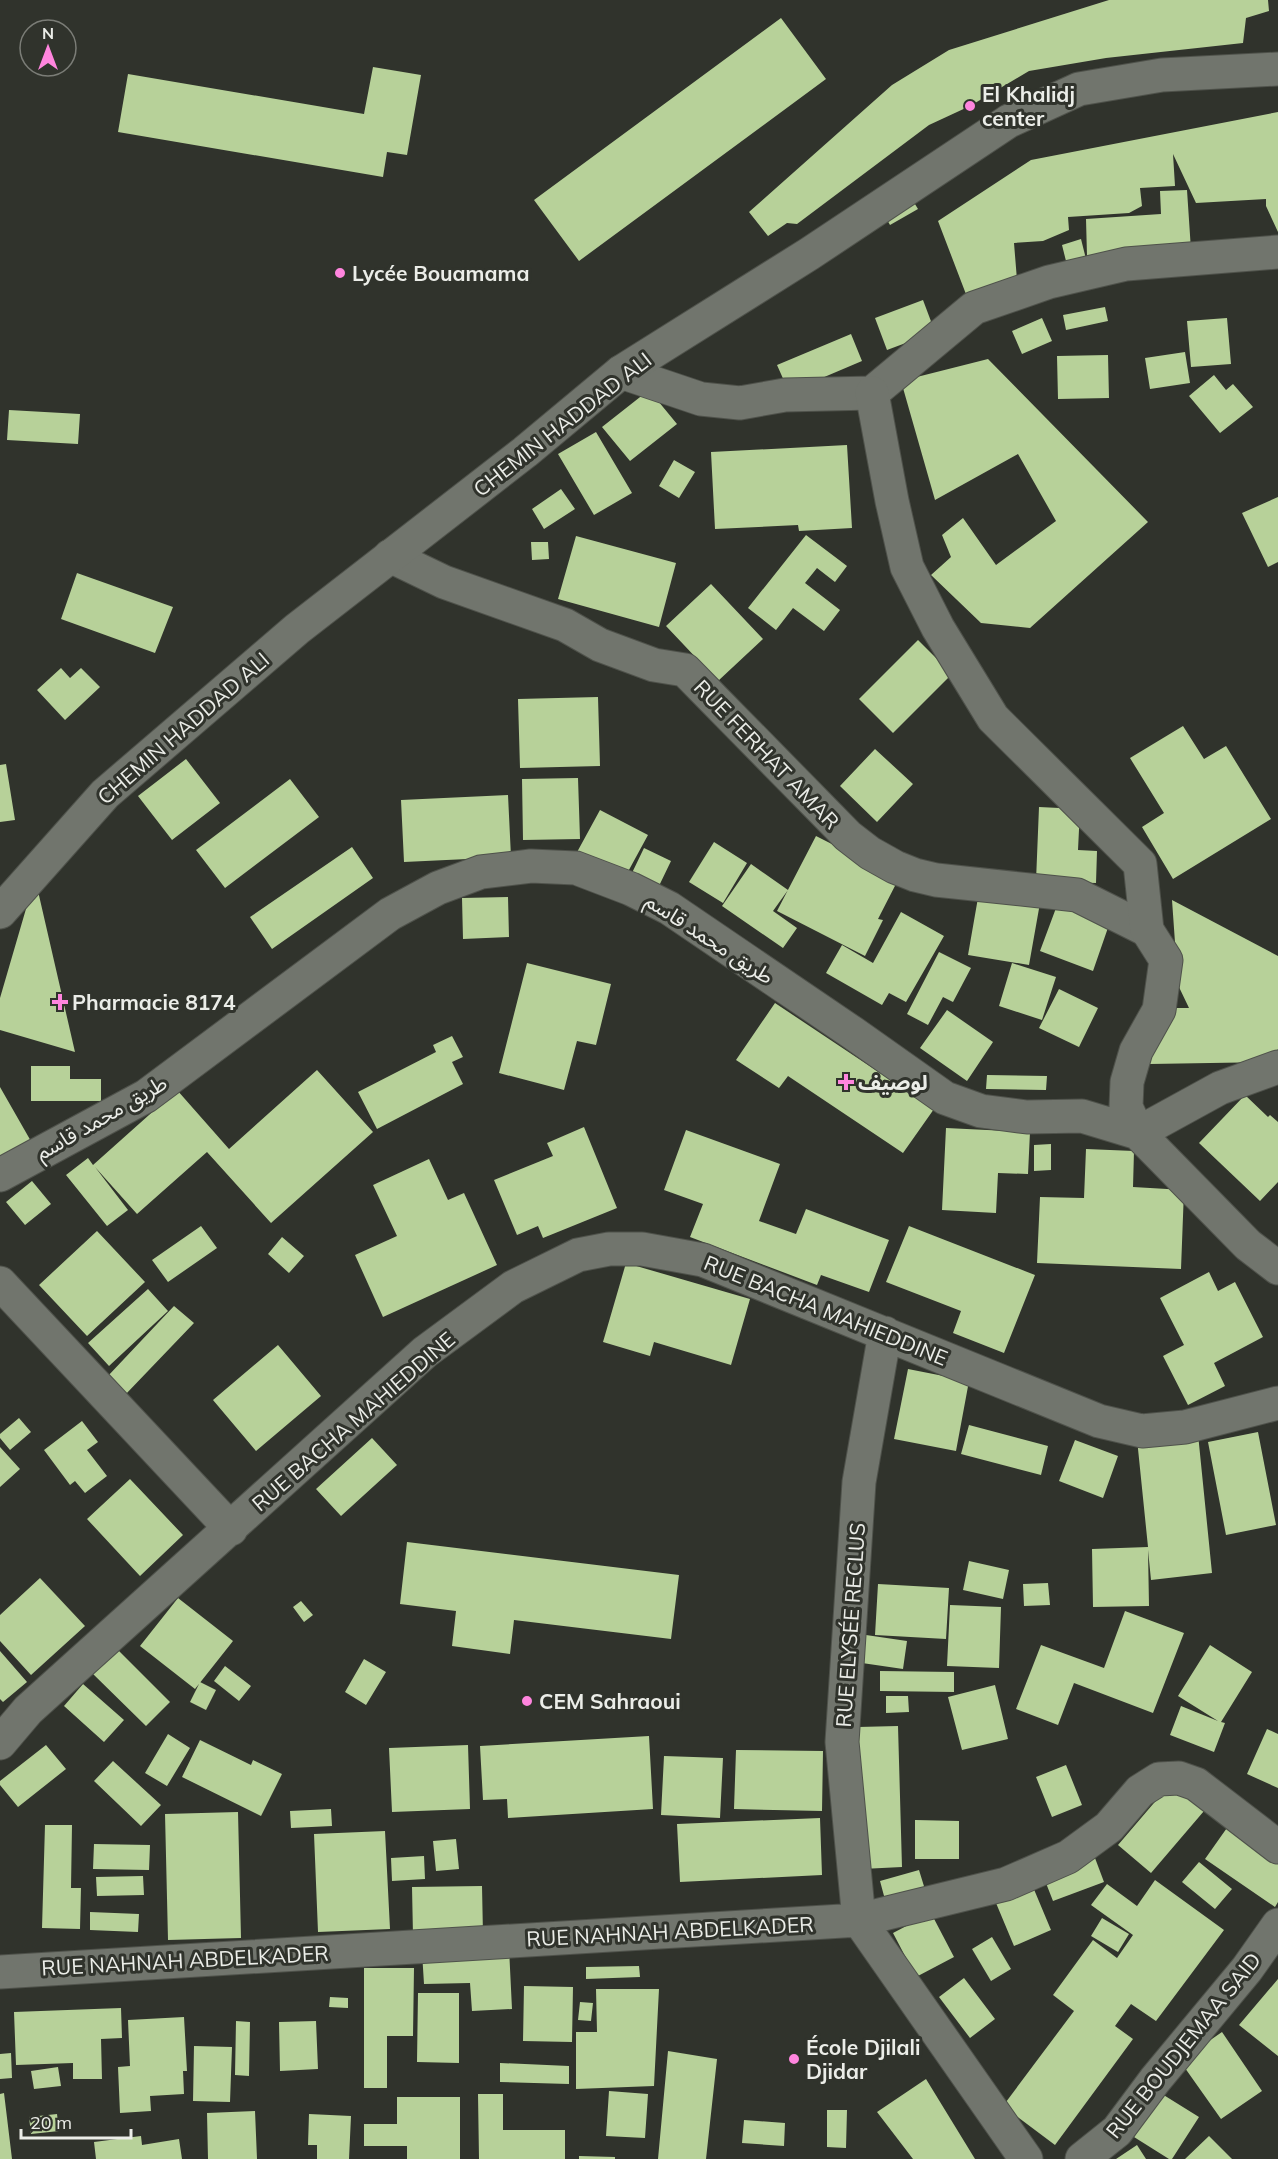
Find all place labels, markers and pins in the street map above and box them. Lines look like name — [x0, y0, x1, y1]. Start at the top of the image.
place label: El Khalidj center — [982, 81, 1075, 131]
marker: El Khalidj center — [963, 99, 977, 113]
place label: Lycée Bouamama — [352, 260, 529, 286]
marker: Lycée Bouamama — [333, 266, 347, 280]
place label: Pharmacie 8174 — [72, 989, 236, 1015]
marker: Pharmacie 8174 — [53, 995, 67, 1009]
place label: لوصيف — [858, 1069, 928, 1095]
marker: لوصيف — [839, 1075, 853, 1089]
place label: CEM Sahraoui — [539, 1688, 681, 1714]
marker: CEM Sahraoui — [520, 1694, 534, 1708]
place label: École Djilali Djidar — [806, 2034, 920, 2084]
marker: École Djilali Djidar — [787, 2052, 801, 2066]

